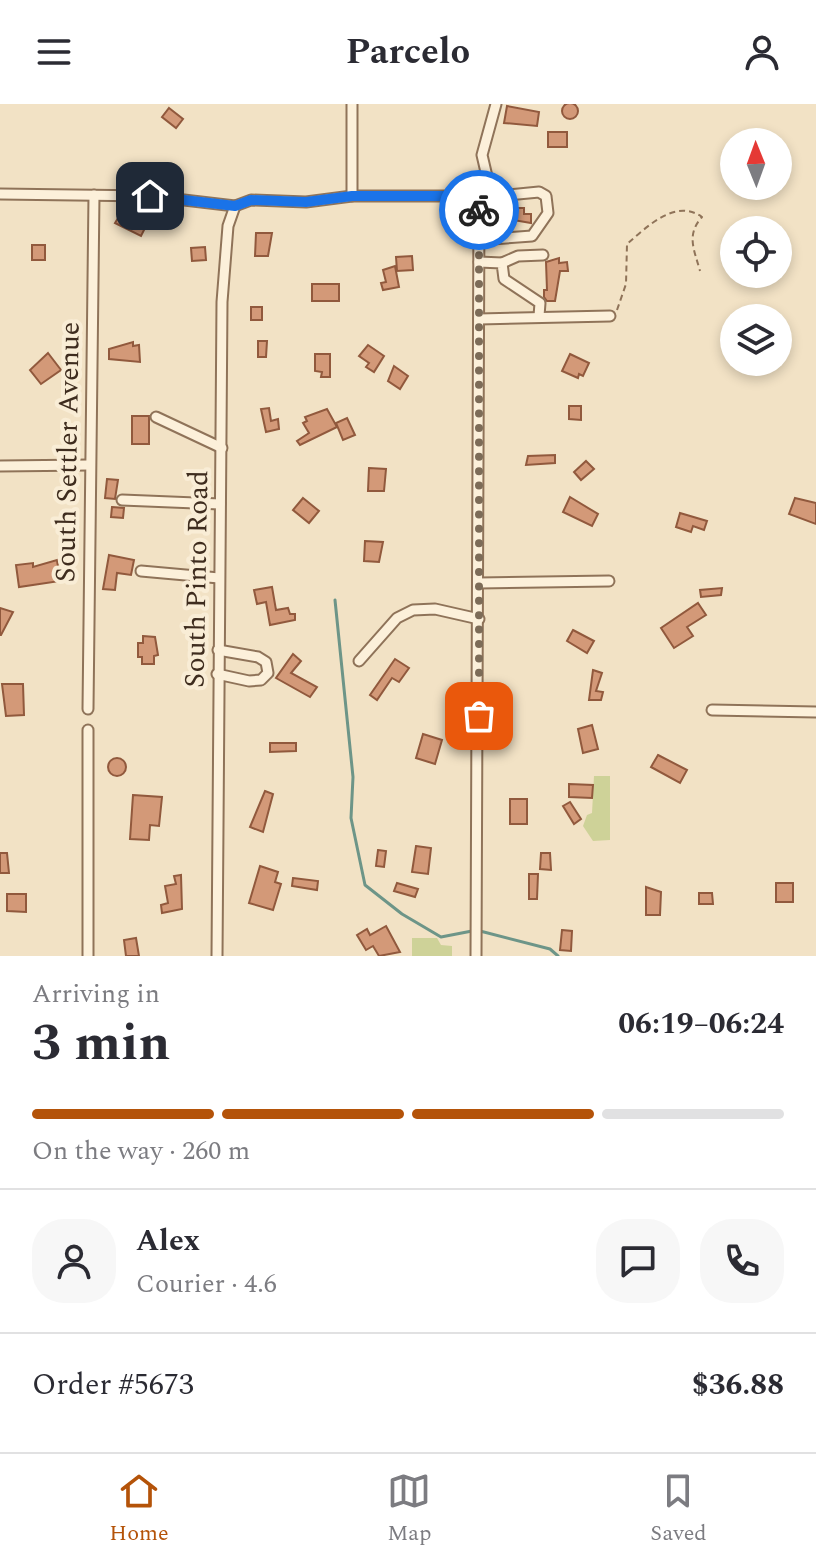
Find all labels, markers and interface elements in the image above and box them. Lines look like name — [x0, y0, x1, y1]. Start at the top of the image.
text: Parcelo — [346, 25, 470, 80]
icon: menu — [32, 30, 76, 74]
icon: person — [740, 30, 784, 74]
north arrow — [720, 128, 792, 200]
map controls — [720, 128, 792, 376]
pin — [116, 162, 184, 230]
courier — [439, 170, 519, 250]
icon: home — [128, 174, 172, 218]
icon: bike — [457, 188, 501, 232]
button: locate — [720, 216, 792, 288]
button: layers — [720, 304, 792, 376]
street label: South Settler Avenue — [44, 321, 92, 583]
street label: South Pinto Road — [174, 470, 220, 688]
pin — [445, 682, 513, 750]
icon: bag — [457, 694, 501, 738]
text: Arriving in — [32, 974, 160, 1014]
text: 06:19–06:24 — [618, 1001, 784, 1047]
text: 3 min — [32, 1004, 170, 1083]
text: On the way · 260 m — [32, 1131, 250, 1171]
text: Alex — [136, 1218, 200, 1264]
button: person — [32, 1219, 116, 1303]
button: chat — [596, 1219, 680, 1303]
button: phone — [700, 1219, 784, 1303]
text: Courier · 4.6 — [136, 1264, 277, 1304]
text: Order #5673 — [32, 1362, 194, 1408]
text: $36.88 — [692, 1362, 784, 1408]
tab: Home — [109, 1469, 169, 1550]
tab: Map — [387, 1469, 432, 1550]
tab: Saved — [650, 1469, 707, 1550]

